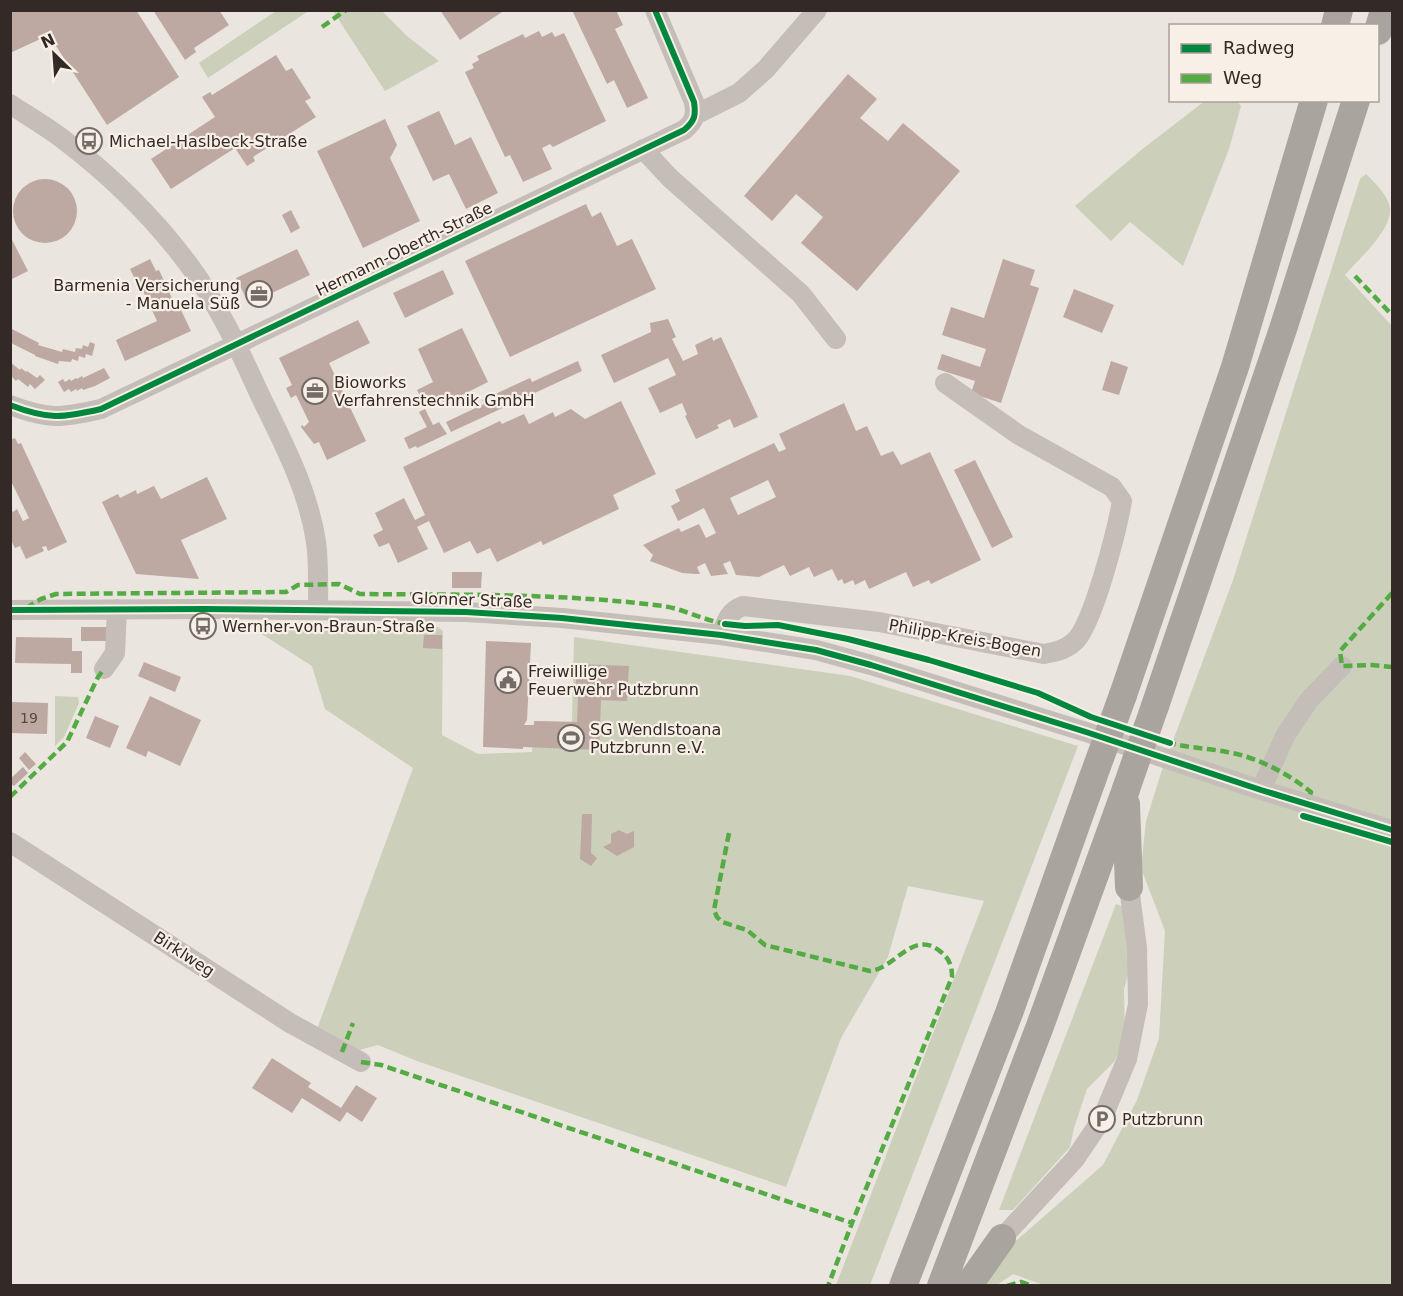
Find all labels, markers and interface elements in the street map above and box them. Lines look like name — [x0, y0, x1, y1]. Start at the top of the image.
north arrow — [24, 24, 84, 84]
legend — [1169, 24, 1379, 102]
text: N — [38, 29, 58, 52]
text: Radweg — [1223, 37, 1295, 58]
text: Weg — [1223, 67, 1262, 88]
bus stop icon: Michael-Haslbeck-Straße — [74, 126, 104, 156]
place label: Michael-Haslbeck-Straße — [109, 132, 307, 151]
street label: Hermann-Oberth-Straße — [313, 198, 495, 300]
place label: Barmenia Versicherung - Manuela Süß — [53, 276, 240, 313]
office icon: Barmenia Versicherung - Manuela Süß — [244, 279, 274, 309]
place label: Bioworks Verfahrenstechnik GmbH — [334, 373, 534, 410]
office icon: Bioworks Verfahrenstechnik GmbH — [300, 376, 330, 406]
street label: Glonner Straße — [411, 588, 533, 612]
bus stop icon: Wernher-von-Braun-Straße — [188, 611, 218, 641]
street label: Philipp-Kreis-Bogen — [887, 615, 1043, 661]
place label: Wernher-von-Braun-Straße — [222, 617, 435, 636]
place label: Freiwillige Feuerwehr Putzbrunn — [528, 662, 699, 699]
public building icon: Freiwillige Feuerwehr Putzbrunn — [493, 665, 523, 695]
house number: 19 — [20, 710, 38, 726]
place label: SG Wendlstoana Putzbrunn e.V. — [590, 720, 721, 757]
sports icon: SG Wendlstoana Putzbrunn e.V. — [556, 723, 586, 753]
street label: Birklweg — [150, 927, 218, 981]
parking icon: Putzbrunn — [1087, 1104, 1117, 1134]
place label: Putzbrunn — [1122, 1110, 1203, 1129]

